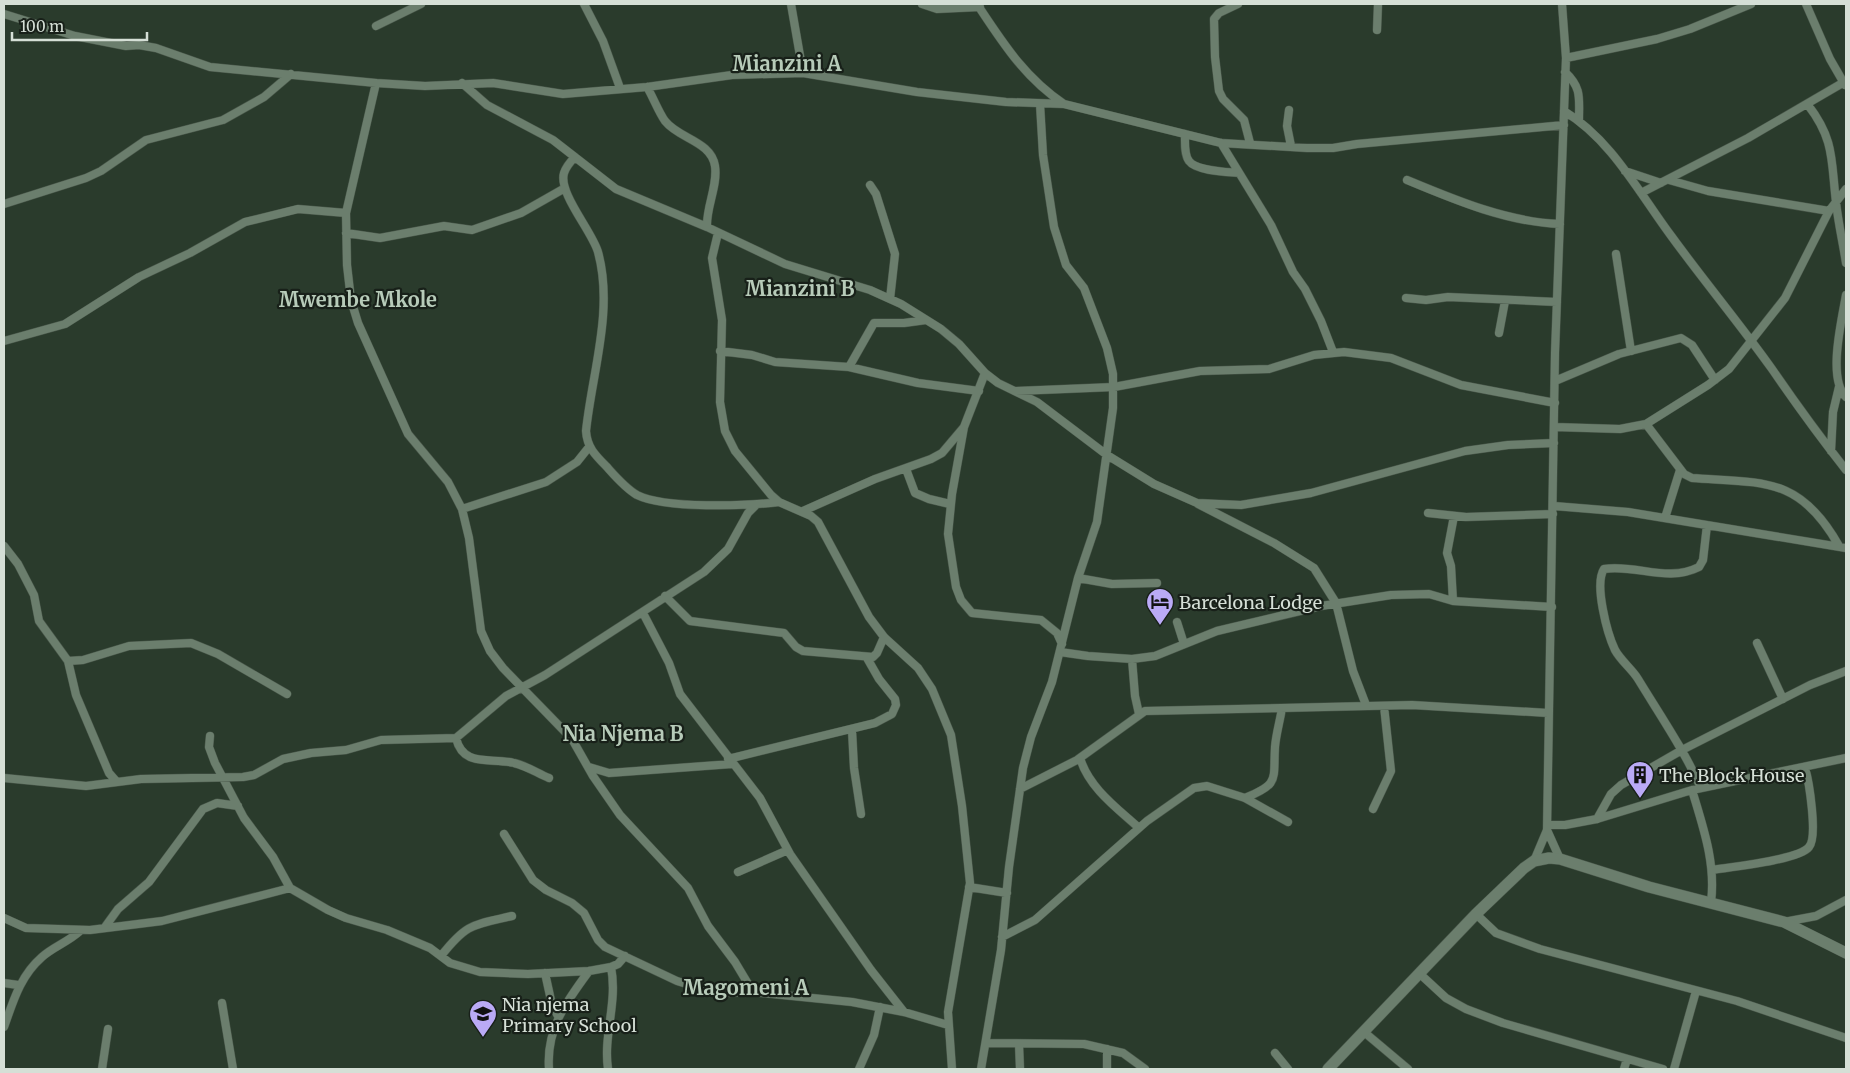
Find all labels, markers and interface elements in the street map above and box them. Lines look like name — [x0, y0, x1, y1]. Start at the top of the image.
scale bar — [12, 10, 148, 42]
text: 100 m — [20, 17, 64, 36]
district label: Mianzini A — [733, 51, 842, 76]
district label: Mianzini B — [746, 276, 854, 301]
district label: Mwembe Mkole — [279, 287, 437, 312]
hotel icon: Barcelona Lodge — [1145, 587, 1175, 626]
place label: Barcelona Lodge — [1179, 591, 1322, 614]
district label: Nia Njema B — [562, 721, 684, 746]
building icon: The Block House — [1625, 760, 1655, 799]
place label: The Block House — [1659, 764, 1804, 787]
district label: Magomeni A — [683, 975, 810, 1000]
place label: Nia njema Primary School — [502, 993, 637, 1037]
school or university icon: Nia njema Primary School — [468, 999, 498, 1038]

